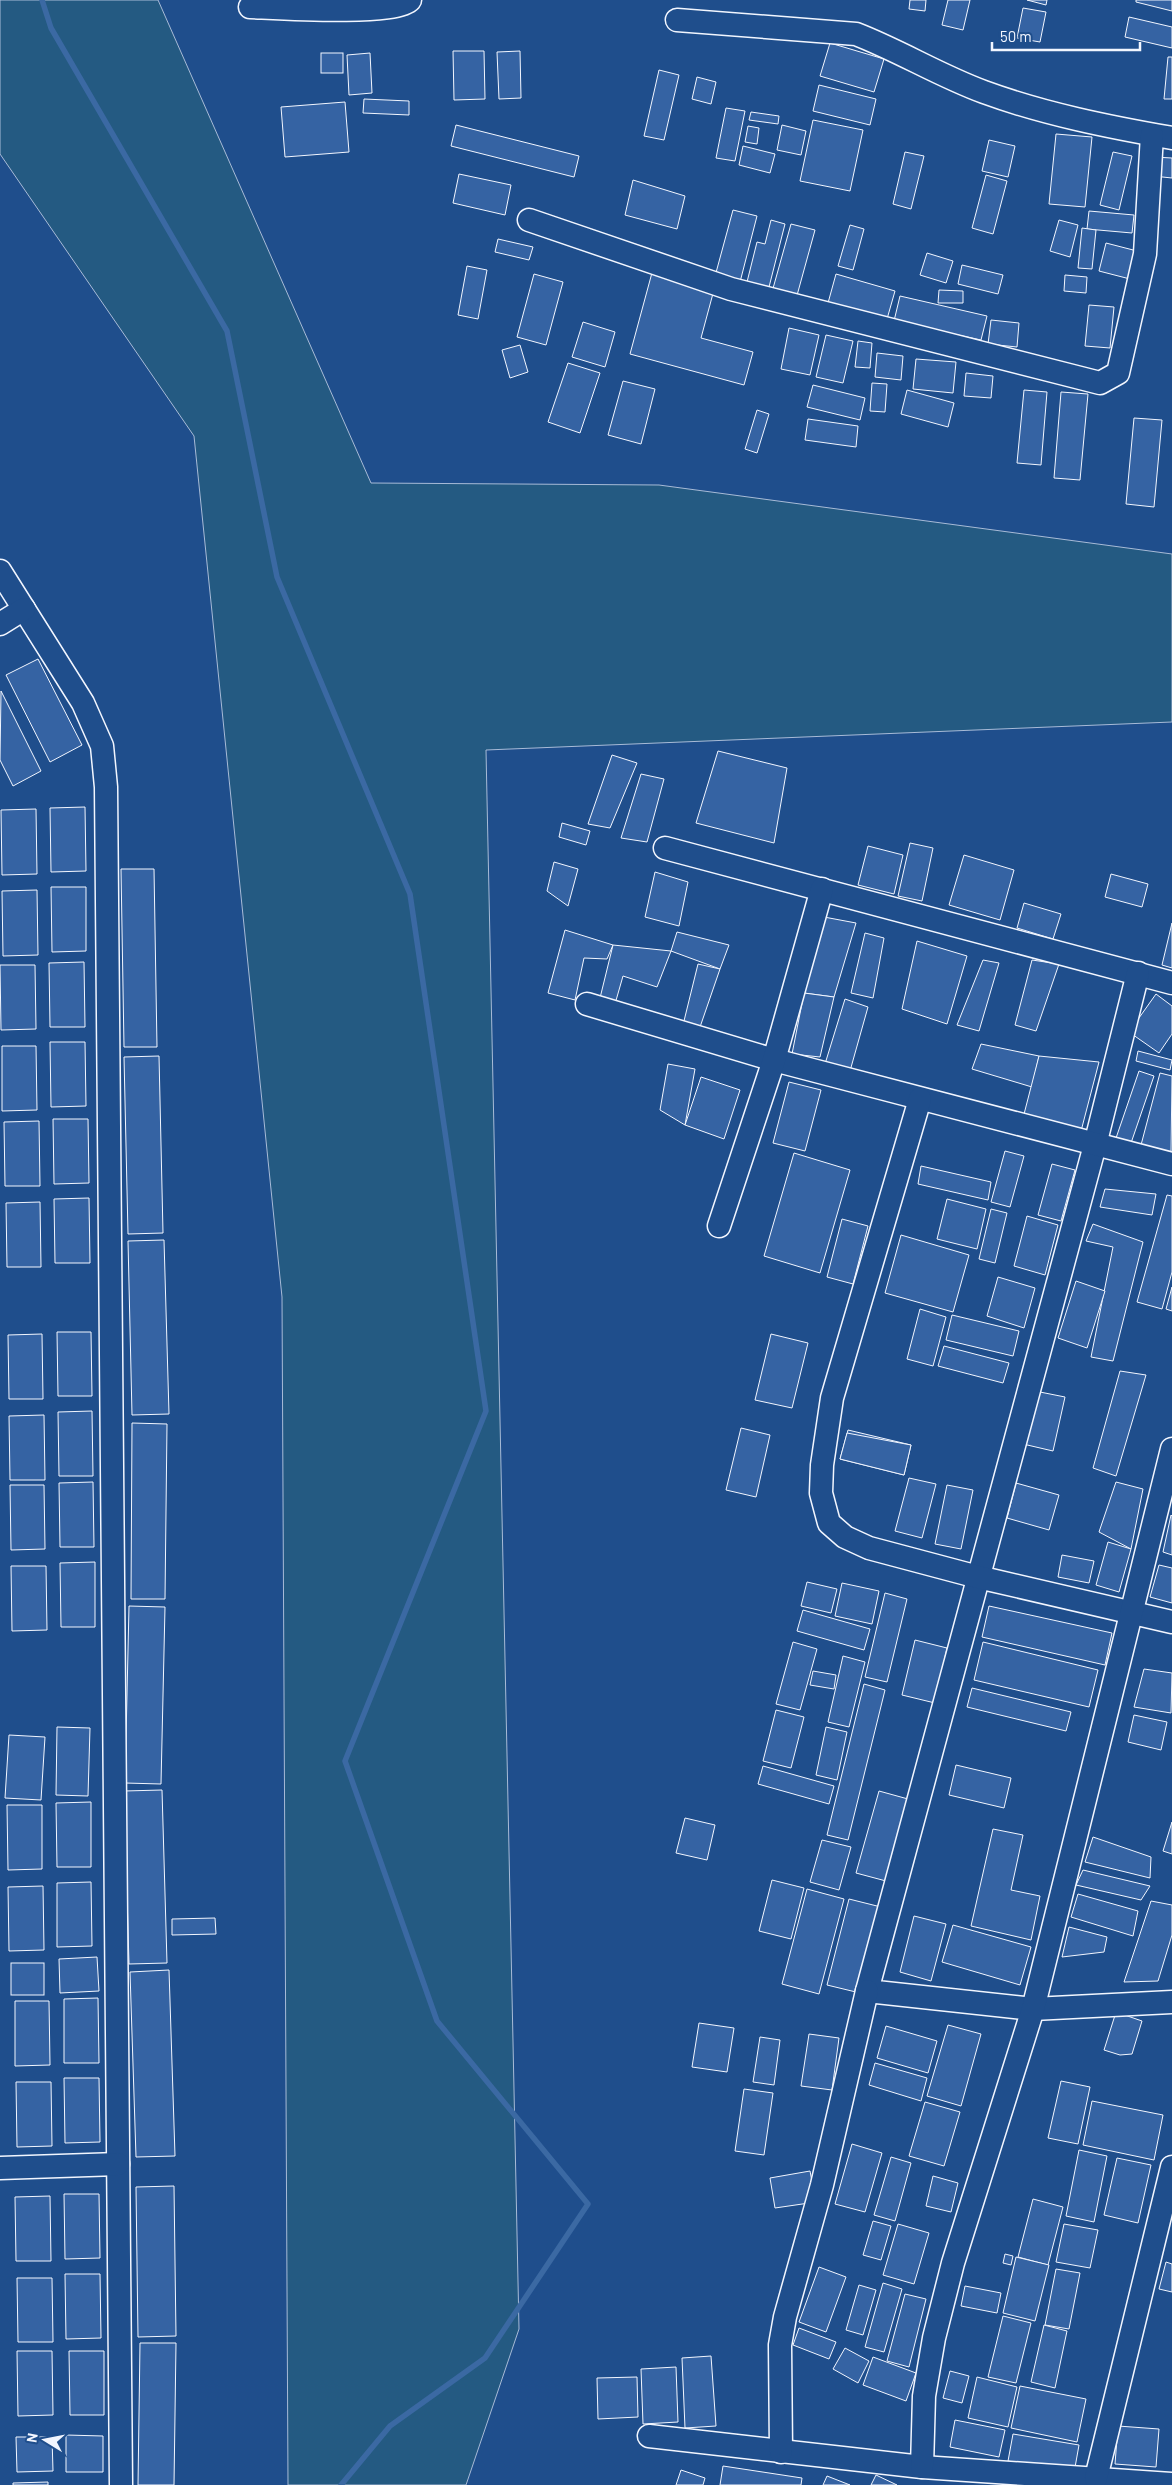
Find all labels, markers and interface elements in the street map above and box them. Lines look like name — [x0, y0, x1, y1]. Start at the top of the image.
scale bar — [992, 20, 1140, 52]
text: 50 m — [1000, 27, 1032, 45]
north arrow — [20, 2415, 70, 2465]
text: N — [23, 2432, 41, 2444]

